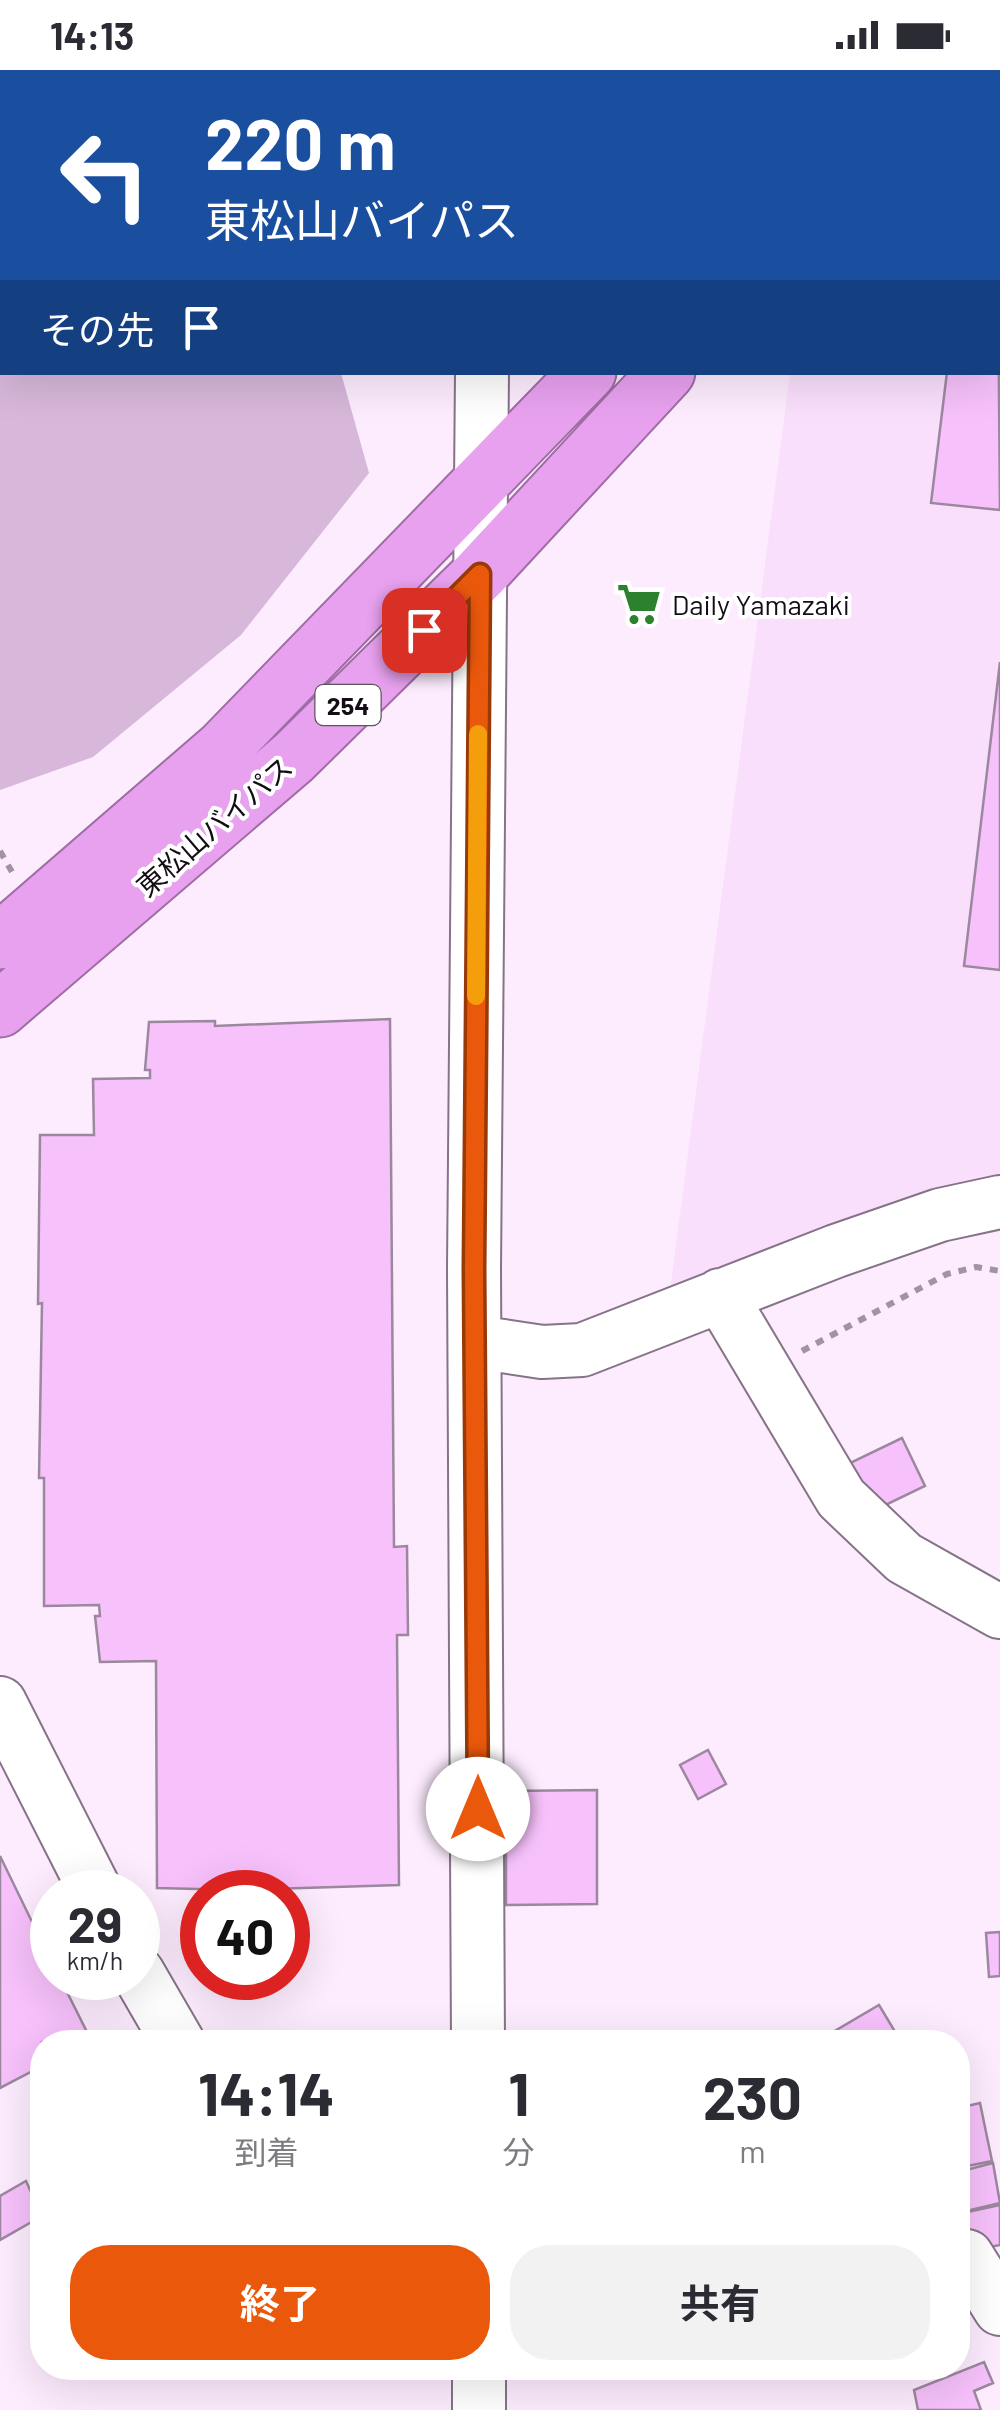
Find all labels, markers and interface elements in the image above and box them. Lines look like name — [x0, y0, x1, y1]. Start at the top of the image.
text: 14:13 — [50, 12, 134, 58]
text: 220 m — [205, 100, 396, 184]
icon: left — [40, 110, 170, 240]
text: 東松山バイパス — [205, 192, 519, 246]
icon: arrive — [174, 300, 229, 355]
text: その先 — [40, 306, 154, 352]
supermarket icon: Daily Yamazaki — [615, 580, 663, 628]
place label: Daily Yamazaki — [672, 587, 850, 621]
pin — [382, 588, 467, 673]
icon: arrive — [397, 603, 452, 658]
road number: 254 — [316, 685, 380, 725]
street label: 東松山バイパス — [129, 749, 299, 903]
position arrow — [426, 1757, 530, 1861]
speed limit sign: 40 — [180, 1870, 310, 2000]
text: 29 — [68, 1893, 122, 1953]
text: km/h — [67, 1945, 123, 1975]
text: 14:14 — [198, 2056, 335, 2128]
text: 1 — [508, 2056, 529, 2128]
text: 230 — [703, 2060, 802, 2132]
text: m — [739, 2131, 766, 2169]
text: 到着 — [234, 2132, 298, 2170]
text: 分 — [503, 2132, 535, 2170]
button: 終了 — [70, 2245, 490, 2360]
button: 共有 — [510, 2245, 930, 2360]

